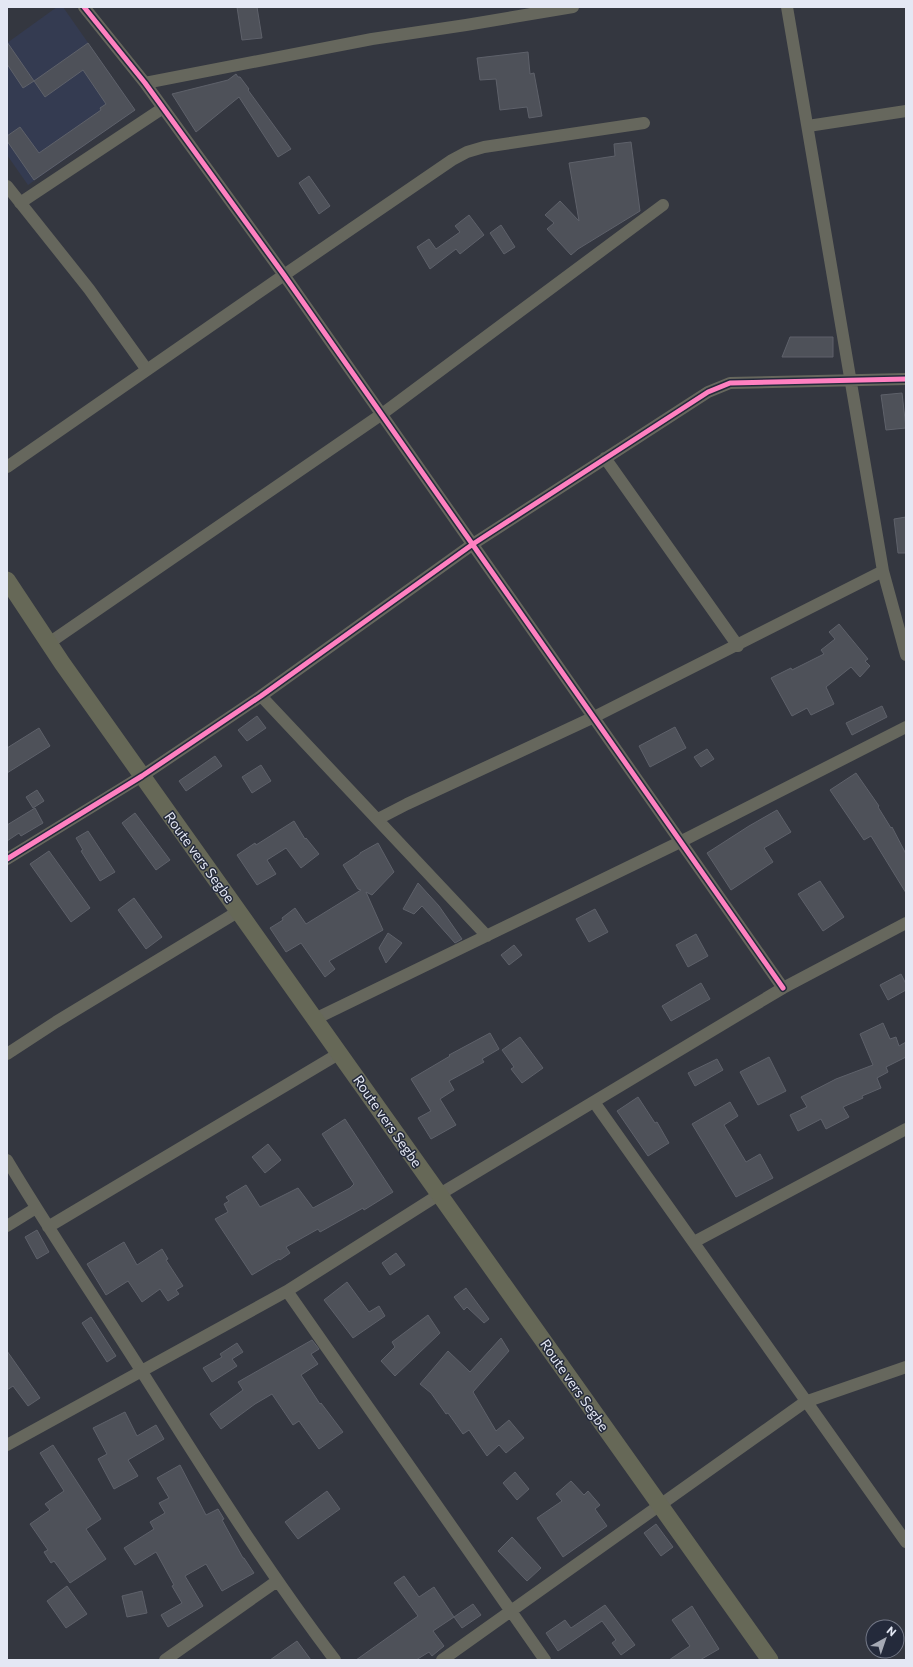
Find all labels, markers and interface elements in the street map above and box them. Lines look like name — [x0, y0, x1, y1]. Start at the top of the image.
street label: Route vers Segbe — [161, 808, 239, 906]
street label: Route vers Segbe — [350, 1072, 426, 1170]
street label: Route vers Segbe — [537, 1336, 613, 1434]
north arrow — [865, 1619, 905, 1659]
text: N — [884, 1623, 899, 1639]

